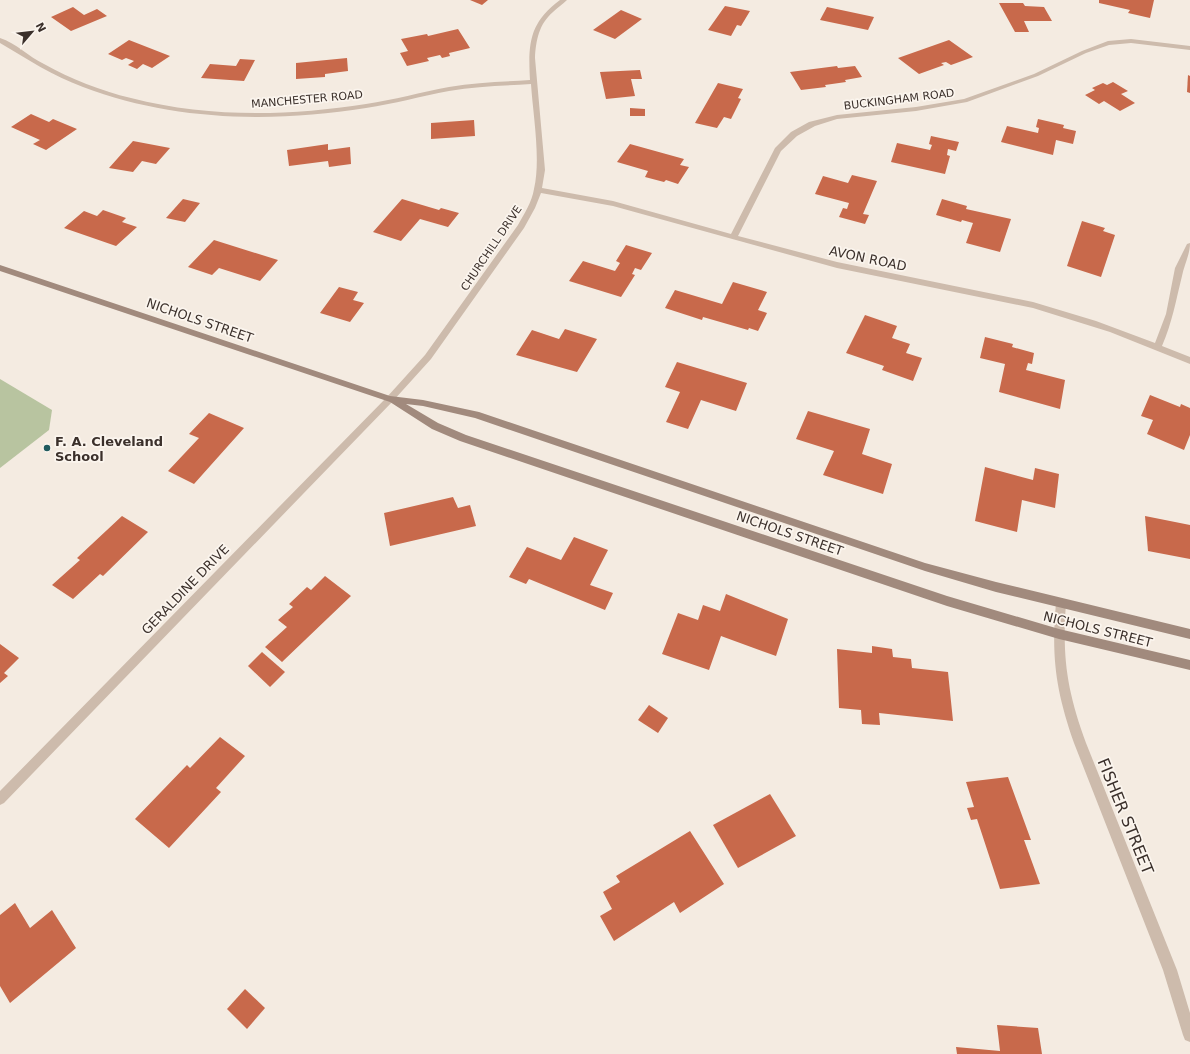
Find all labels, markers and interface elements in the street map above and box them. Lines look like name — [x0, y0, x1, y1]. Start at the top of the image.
north arrow — [12, 12, 52, 52]
text: N — [32, 20, 48, 35]
street label: BUCKINGHAM ROAD — [843, 86, 955, 113]
street label: MANCHESTER ROAD — [251, 88, 363, 111]
street label: CHURCHILL DRIVE — [458, 203, 525, 293]
street label: AVON ROAD — [828, 243, 908, 274]
street label: NICHOLS STREET — [145, 295, 255, 346]
place label: F. A. Cleveland School — [55, 434, 163, 464]
marker: F. A. Cleveland School — [42, 443, 52, 453]
street label: NICHOLS STREET — [735, 508, 845, 559]
street label: GERALDINE DRIVE — [139, 541, 232, 637]
street label: NICHOLS STREET — [1042, 609, 1154, 650]
street label: FISHER STREET — [1094, 755, 1158, 877]

